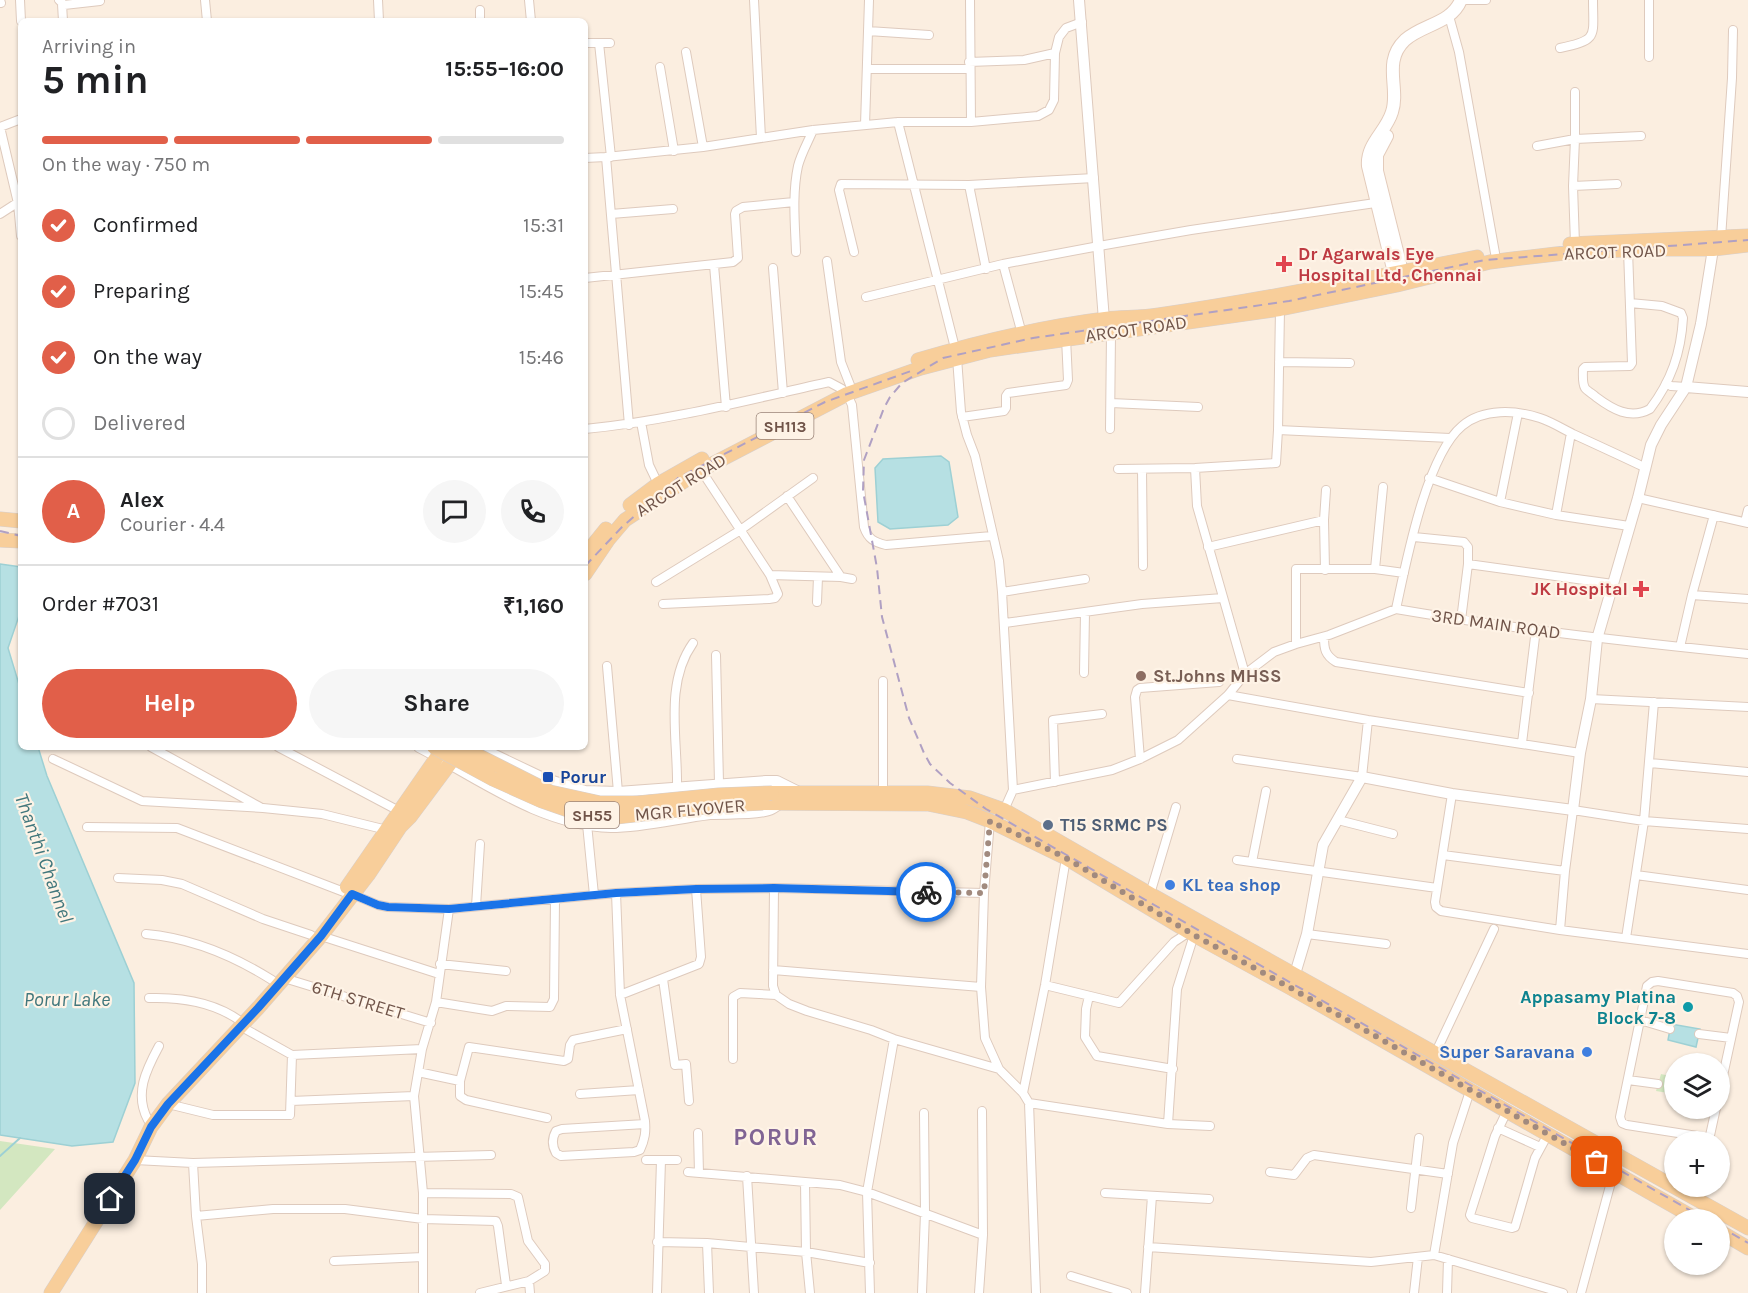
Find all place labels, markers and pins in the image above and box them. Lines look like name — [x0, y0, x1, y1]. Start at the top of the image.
place label: Dr Agarwals Eye Hospital Ltd, Chennai — [1298, 243, 1482, 286]
marker: Dr Agarwals Eye Hospital Ltd, Chennai — [1275, 255, 1293, 273]
place label: JK Hospital — [1531, 578, 1628, 600]
marker: JK Hospital — [1632, 580, 1650, 598]
place label: St.Johns MHSS — [1153, 665, 1282, 687]
marker: St.Johns MHSS — [1134, 669, 1148, 683]
place label: Porur — [560, 766, 606, 788]
marker: Porur — [541, 770, 555, 784]
place label: T15 SRMC PS — [1060, 814, 1168, 836]
marker: T15 SRMC PS — [1041, 818, 1055, 832]
place label: KL tea shop — [1182, 874, 1281, 896]
marker: KL tea shop — [1163, 878, 1177, 892]
place label: Appasamy Platina Block 7-8 — [1520, 986, 1676, 1029]
marker: Appasamy Platina Block 7-8 — [1681, 1000, 1695, 1014]
place label: Super Saravana — [1439, 1041, 1575, 1063]
marker: Super Saravana — [1580, 1045, 1594, 1059]
pin — [1571, 1136, 1622, 1187]
pin — [84, 1173, 135, 1224]

